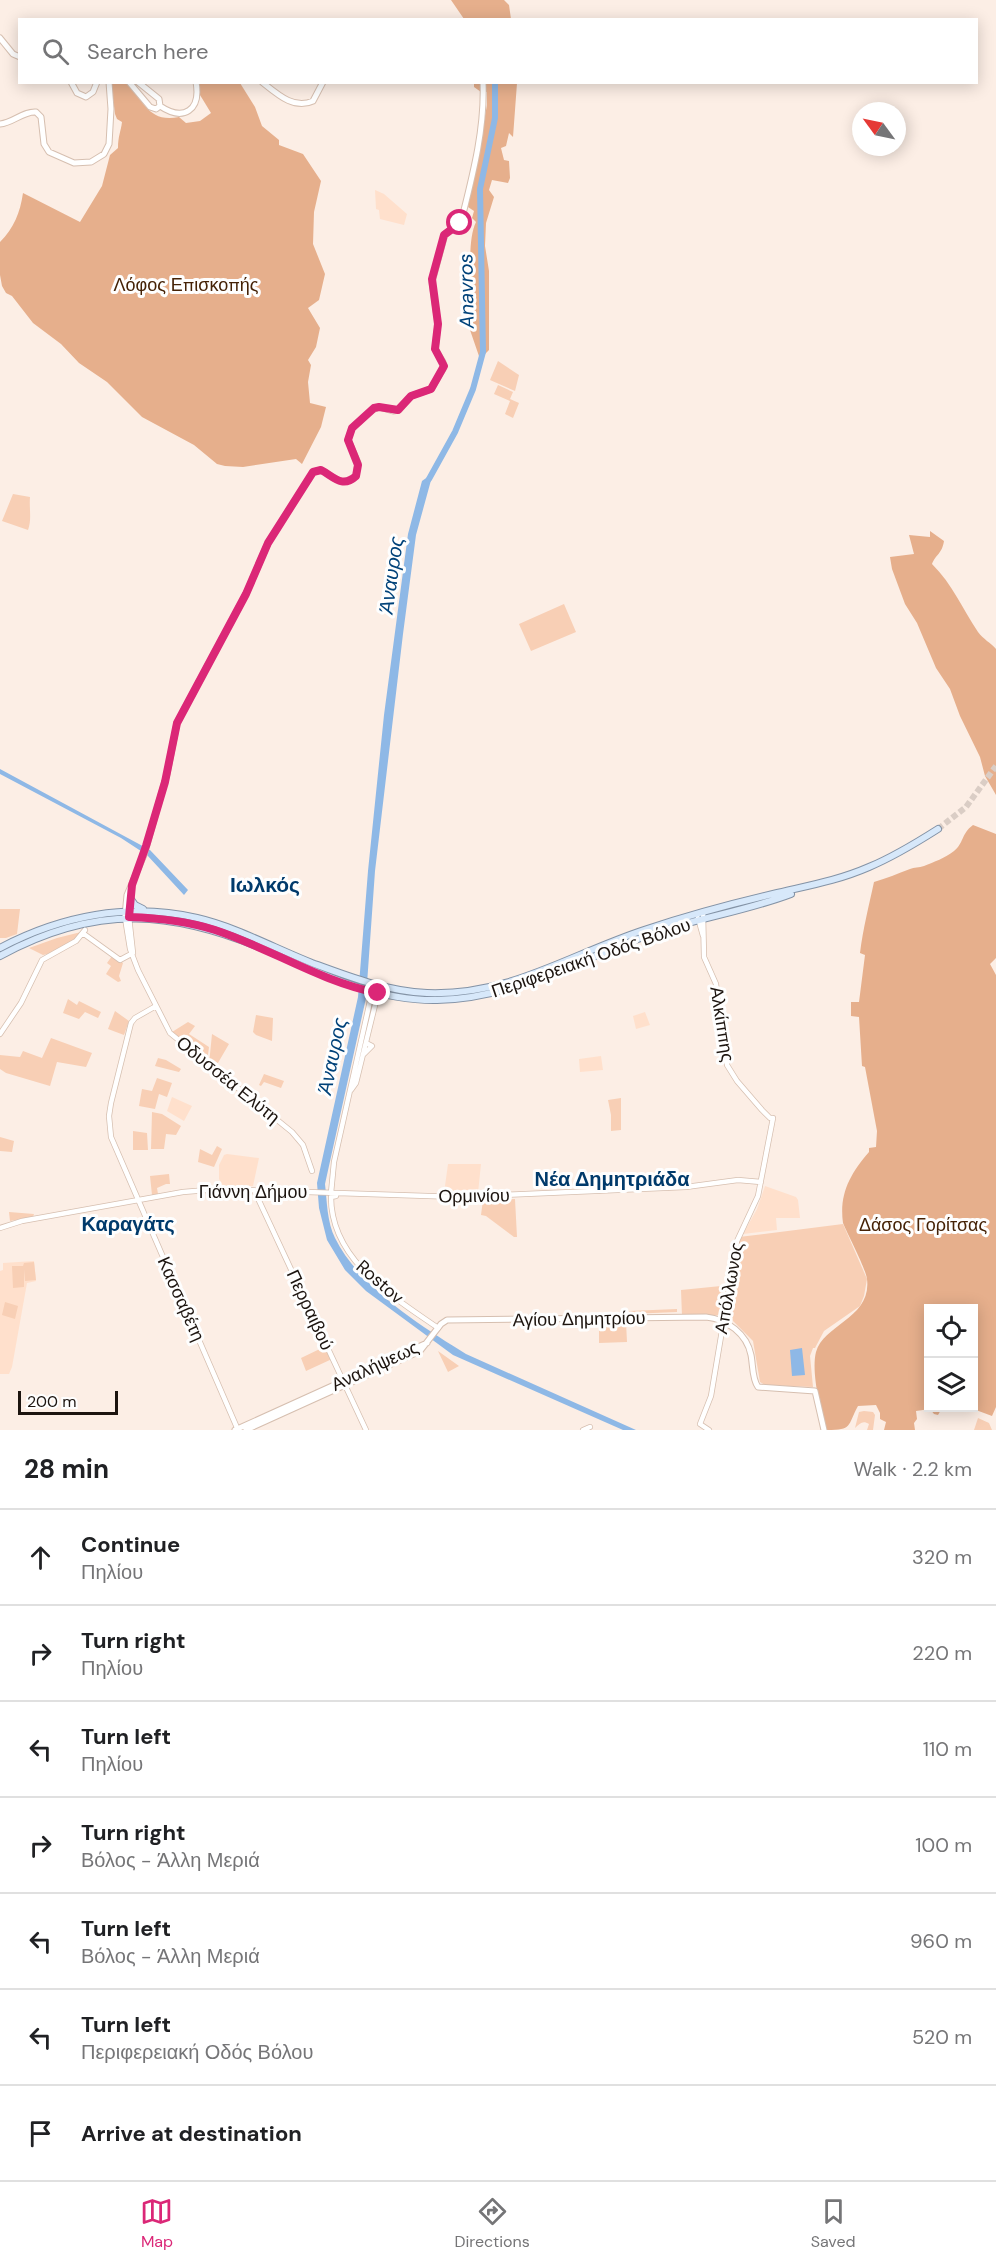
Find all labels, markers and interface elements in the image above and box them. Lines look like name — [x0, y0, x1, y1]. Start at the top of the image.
search box — [18, 18, 978, 84]
icon: search — [39, 35, 72, 68]
text: Search here — [87, 37, 208, 66]
north arrow — [852, 102, 906, 156]
route start — [446, 209, 472, 235]
water label: Anavros — [452, 253, 480, 330]
park label: Λόφος Επισκοπής — [113, 273, 259, 297]
water label: Άναυρος — [373, 534, 409, 616]
district label: Ιωλκός — [230, 871, 300, 899]
street label: Περιφερειακή Οδός Βόλου — [488, 913, 694, 1003]
route end — [364, 979, 390, 1005]
street label: Αλκίππης — [704, 985, 740, 1064]
water label: Άναυρος — [311, 1015, 353, 1098]
street label: Οδυσσέα Ελύτη — [171, 1031, 285, 1129]
district label: Νέα Δημητριάδα — [534, 1166, 690, 1192]
street label: Γιάννη Δήμου — [199, 1180, 307, 1204]
street label: Ορμινίου — [438, 1183, 510, 1209]
district label: Καραγάτς — [81, 1211, 175, 1237]
park label: Δάσος Γορίτσας — [859, 1213, 987, 1237]
street label: Απόλλωνος — [709, 1240, 749, 1336]
street label: Κασσαβέτη — [152, 1253, 210, 1345]
street label: Rostov — [351, 1255, 409, 1310]
street label: Περραιβού — [281, 1266, 339, 1354]
map controls — [924, 1304, 978, 1412]
button: locate — [924, 1304, 978, 1358]
street label: Αγίου Δημητρίου — [512, 1306, 646, 1332]
street label: Αναλήψεως — [327, 1335, 423, 1397]
button: layers — [924, 1358, 978, 1412]
scale bar — [18, 1388, 118, 1416]
text: 200 m — [27, 1391, 76, 1412]
text: 28 min — [24, 1452, 109, 1486]
text: Walk · 2.2 km — [853, 1456, 972, 1482]
text: Continue — [81, 1530, 180, 1559]
icon: ahead — [24, 1541, 57, 1574]
text: 320 m — [912, 1544, 972, 1570]
text: Πηλίου — [81, 1559, 143, 1585]
text: Turn right — [81, 1626, 186, 1655]
icon: right — [24, 1637, 57, 1670]
text: 220 m — [912, 1640, 972, 1666]
text: Πηλίου — [81, 1655, 143, 1681]
text: Turn left — [81, 1722, 171, 1751]
icon: left — [24, 1733, 57, 1766]
text: 110 m — [923, 1736, 972, 1762]
text: Πηλίου — [81, 1751, 143, 1777]
text: Turn right — [81, 1818, 186, 1847]
icon: right — [24, 1829, 57, 1862]
text: 100 m — [915, 1832, 972, 1858]
text: Βόλος - Άλλη Μεριά — [81, 1847, 260, 1873]
text: Turn left — [81, 1914, 171, 1943]
icon: left — [24, 1925, 57, 1958]
text: 960 m — [910, 1928, 972, 1954]
text: Βόλος - Άλλη Μεριά — [81, 1943, 260, 1969]
text: Turn left — [81, 2010, 171, 2039]
icon: left — [24, 2021, 57, 2054]
text: 520 m — [912, 2024, 972, 2050]
text: Περιφερειακή Οδός Βόλου — [81, 2039, 313, 2065]
icon: arrive — [24, 2117, 57, 2150]
text: Arrive at destination — [81, 2119, 302, 2148]
tab: Map — [140, 2195, 173, 2252]
tab: Directions — [454, 2195, 530, 2252]
tab: Saved — [811, 2195, 856, 2252]

